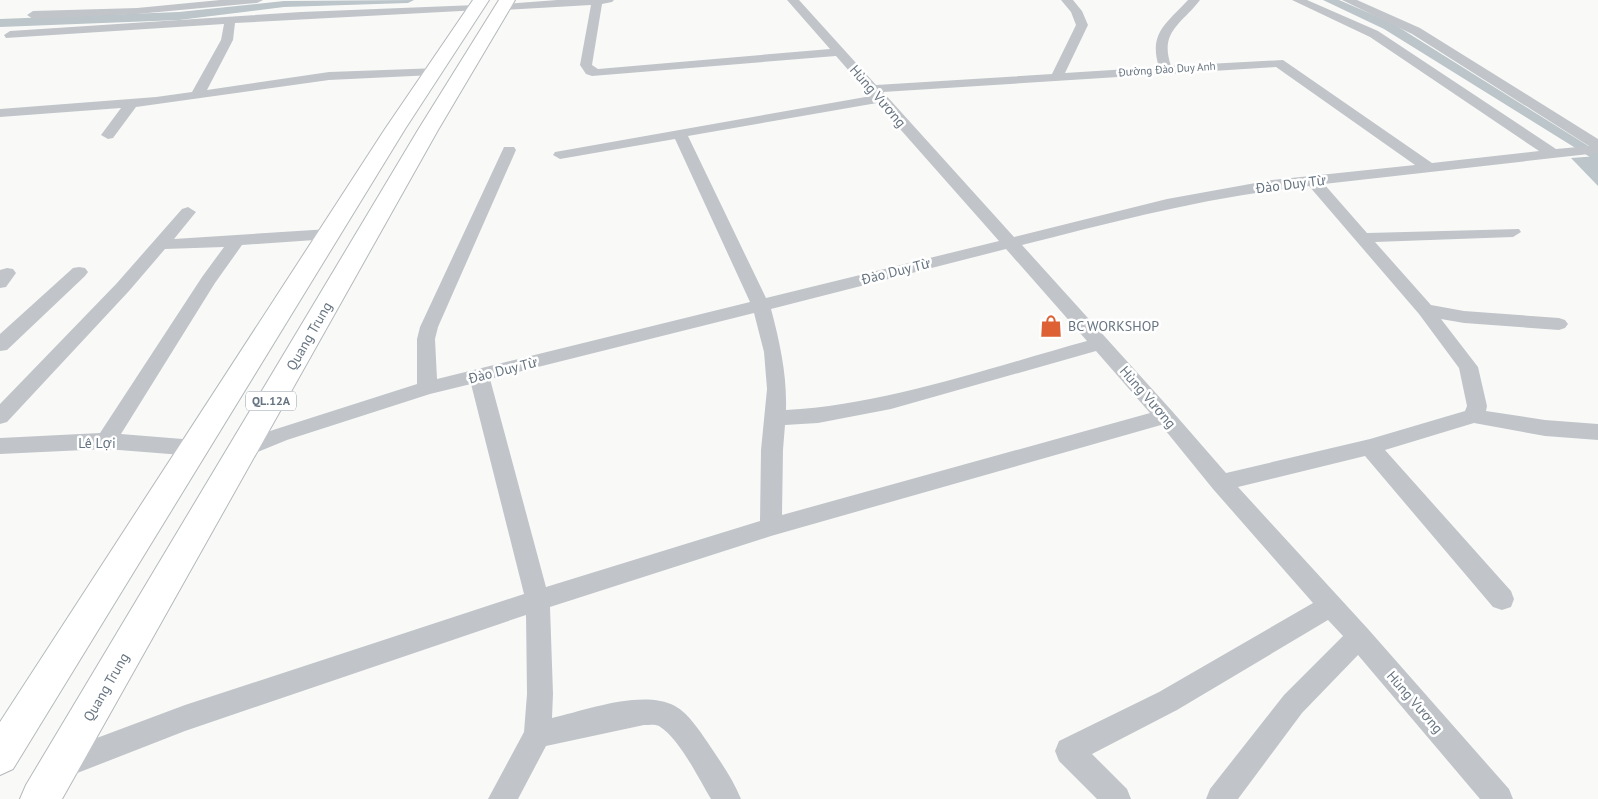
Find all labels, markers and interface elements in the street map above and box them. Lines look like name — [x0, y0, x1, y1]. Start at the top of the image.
street label: Đường Đào Duy Anh — [1117, 59, 1216, 79]
street label: Hùng Vương — [846, 61, 910, 131]
street label: Đào Duy Từ — [1254, 171, 1327, 197]
street label: Đào Duy Từ — [859, 254, 932, 289]
street label: Quang Trung — [282, 298, 336, 374]
shop icon: BC WORKSHOP — [1038, 313, 1064, 339]
place label: BC WORKSHOP — [1068, 317, 1159, 335]
street label: Đào Duy Từ — [466, 353, 539, 388]
street label: Hùng Vương — [1116, 362, 1180, 432]
road number: QL.12A — [246, 392, 296, 411]
street label: Lê Lợi — [78, 434, 116, 452]
street label: Quang Trung — [79, 649, 133, 725]
street label: Hùng Vương — [1383, 667, 1447, 737]

